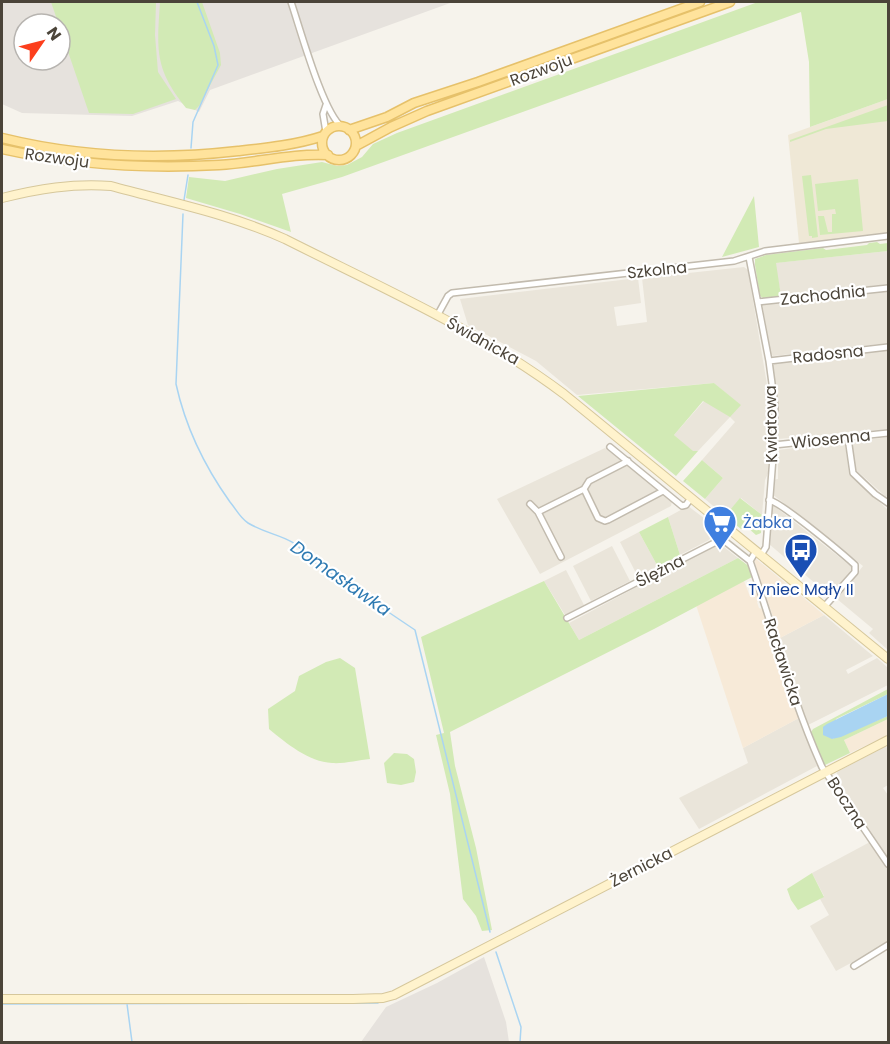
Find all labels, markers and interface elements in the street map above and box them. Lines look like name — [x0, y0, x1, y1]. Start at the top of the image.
north arrow — [12, 12, 72, 72]
text: N — [41, 22, 67, 45]
street label: Rozwoju — [507, 48, 575, 92]
street label: Rozwoju — [23, 142, 91, 174]
street label: Szkolna — [626, 255, 688, 285]
street label: Zachodnia — [779, 279, 867, 311]
street label: Świdnicka — [442, 311, 524, 371]
street label: Radosna — [791, 339, 865, 369]
street label: Kwiatowa — [759, 385, 783, 463]
street label: Wiosenna — [790, 423, 872, 455]
supermarket icon: Żabka — [702, 504, 738, 551]
place label: Żabka — [743, 511, 792, 534]
bus stop icon: Tyniec Mały II — [783, 532, 819, 579]
water label: Domasławka — [286, 534, 396, 622]
street label: Ślężna — [632, 549, 688, 593]
place label: Tyniec Mały II — [748, 578, 854, 601]
street label: Racławicka — [758, 615, 808, 709]
street label: Boczna — [822, 772, 872, 834]
street label: Żernicka — [606, 841, 676, 893]

